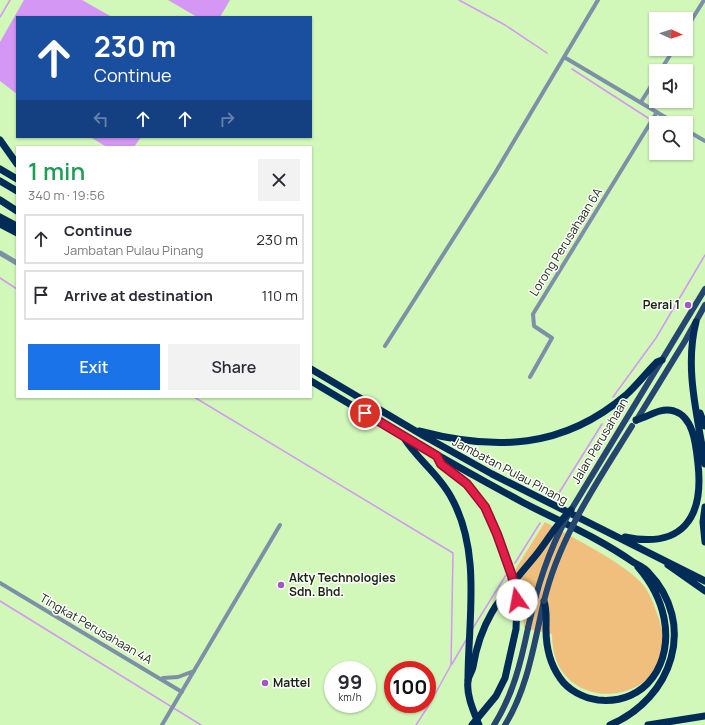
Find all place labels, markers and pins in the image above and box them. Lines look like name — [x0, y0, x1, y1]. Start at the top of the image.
place label: Perai 1 — [643, 296, 680, 313]
marker: Perai 1 — [683, 300, 693, 310]
pin — [348, 396, 382, 430]
place label: Akty Technologies Sdn. Bhd. — [289, 569, 396, 600]
marker: Akty Technologies Sdn. Bhd. — [276, 580, 286, 590]
place label: Mattel — [273, 674, 310, 691]
marker: Mattel — [260, 678, 270, 688]

